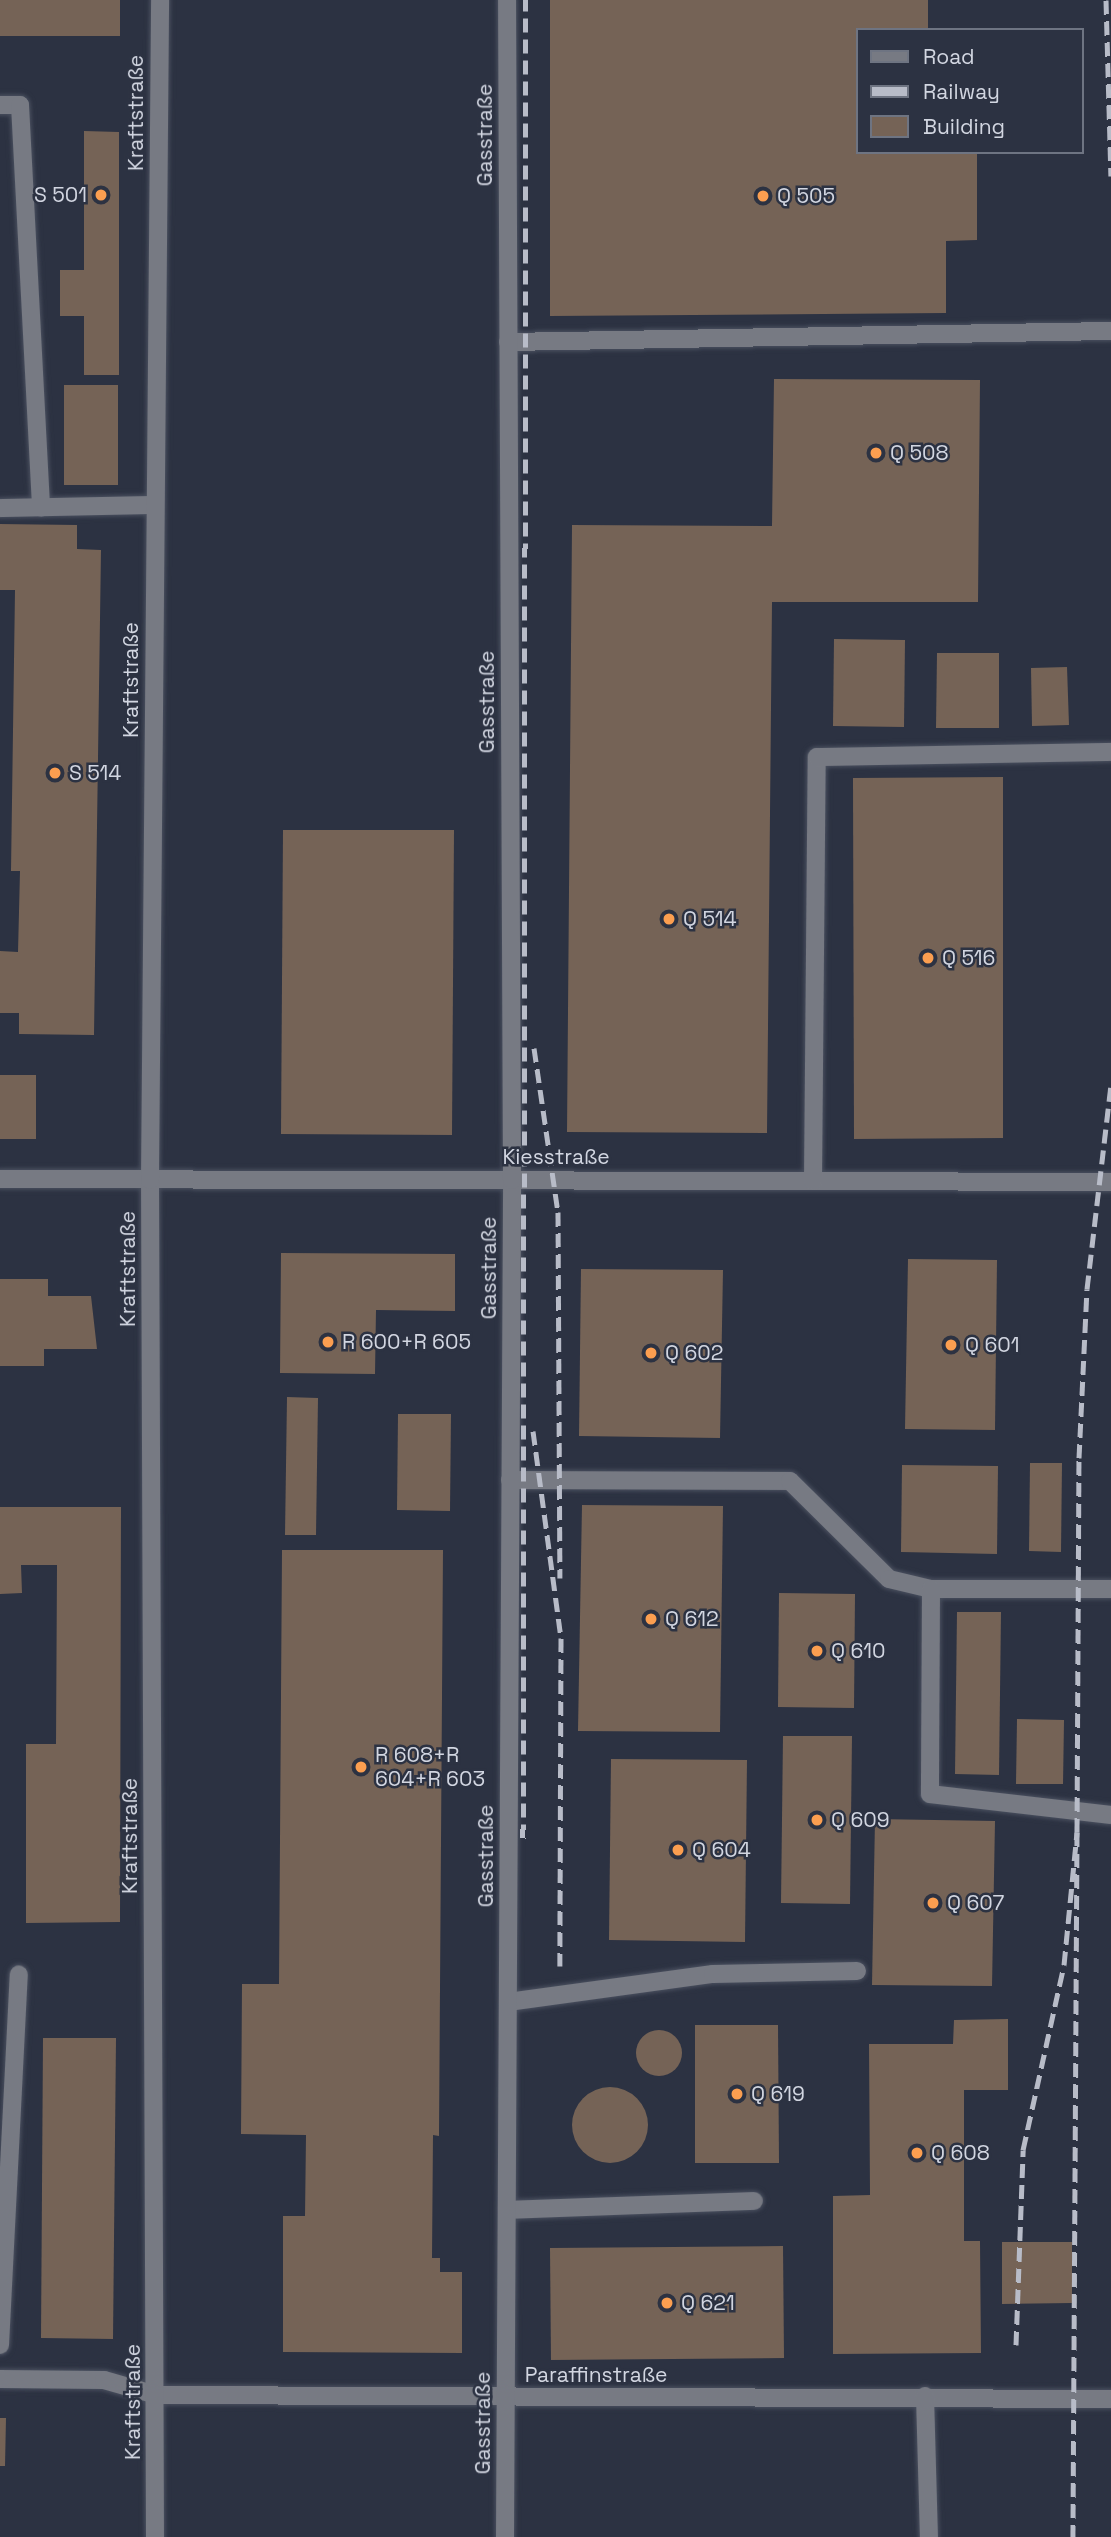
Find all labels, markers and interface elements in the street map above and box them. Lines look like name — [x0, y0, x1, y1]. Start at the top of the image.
legend — [856, 28, 1083, 154]
text: Road — [923, 43, 975, 70]
street label: Kraftstraße — [123, 55, 149, 171]
text: Railway — [923, 78, 1000, 105]
street label: Gasstraße — [472, 84, 498, 186]
text: Building — [923, 113, 1005, 140]
place label: S 501 — [34, 182, 87, 208]
place label: Q 505 — [777, 183, 835, 209]
marker: S 501 — [93, 187, 109, 203]
marker: Q 505 — [755, 188, 771, 204]
place label: Q 508 — [890, 440, 949, 466]
marker: Q 508 — [868, 445, 884, 461]
street label: Kraftstraße — [118, 622, 144, 738]
street label: Gasstraße — [474, 651, 500, 753]
place label: S 514 — [69, 760, 121, 786]
marker: S 514 — [47, 765, 63, 781]
place label: Q 514 — [683, 906, 737, 932]
marker: Q 514 — [661, 911, 677, 927]
place label: Q 516 — [942, 945, 995, 971]
marker: Q 516 — [920, 950, 936, 966]
street label: Kiesstraße — [502, 1144, 610, 1170]
street label: Kraftstraße — [115, 1211, 141, 1327]
street label: Gasstraße — [476, 1217, 502, 1319]
place label: R 600+R 605 — [342, 1329, 471, 1355]
place label: Q 601 — [965, 1332, 1020, 1358]
marker: R 600+R 605 — [320, 1334, 336, 1350]
marker: Q 601 — [943, 1337, 959, 1353]
place label: Q 602 — [665, 1340, 723, 1366]
marker: Q 602 — [643, 1345, 659, 1361]
place label: Q 612 — [665, 1606, 719, 1632]
marker: Q 612 — [643, 1611, 659, 1627]
place label: Q 610 — [831, 1638, 885, 1664]
marker: Q 610 — [809, 1643, 825, 1659]
place label: R 608+R 604+R 603 — [375, 1742, 485, 1792]
marker: R 608+R 604+R 603 — [353, 1759, 369, 1775]
street label: Kraftstraße — [117, 1778, 143, 1894]
street label: Gasstraße — [473, 1805, 499, 1907]
place label: Q 609 — [831, 1807, 890, 1833]
marker: Q 609 — [809, 1812, 825, 1828]
place label: Q 604 — [692, 1837, 751, 1863]
marker: Q 604 — [670, 1842, 686, 1858]
place label: Q 607 — [947, 1890, 1004, 1916]
marker: Q 607 — [925, 1895, 941, 1911]
place label: Q 619 — [751, 2081, 805, 2107]
marker: Q 619 — [729, 2086, 745, 2102]
place label: Q 608 — [931, 2140, 990, 2166]
marker: Q 608 — [909, 2145, 925, 2161]
place label: Q 621 — [681, 2290, 735, 2316]
marker: Q 621 — [659, 2295, 675, 2311]
street label: Kraftstraße — [120, 2344, 146, 2460]
street label: Paraffinstraße — [525, 2362, 667, 2388]
street label: Gasstraße — [470, 2372, 496, 2474]

